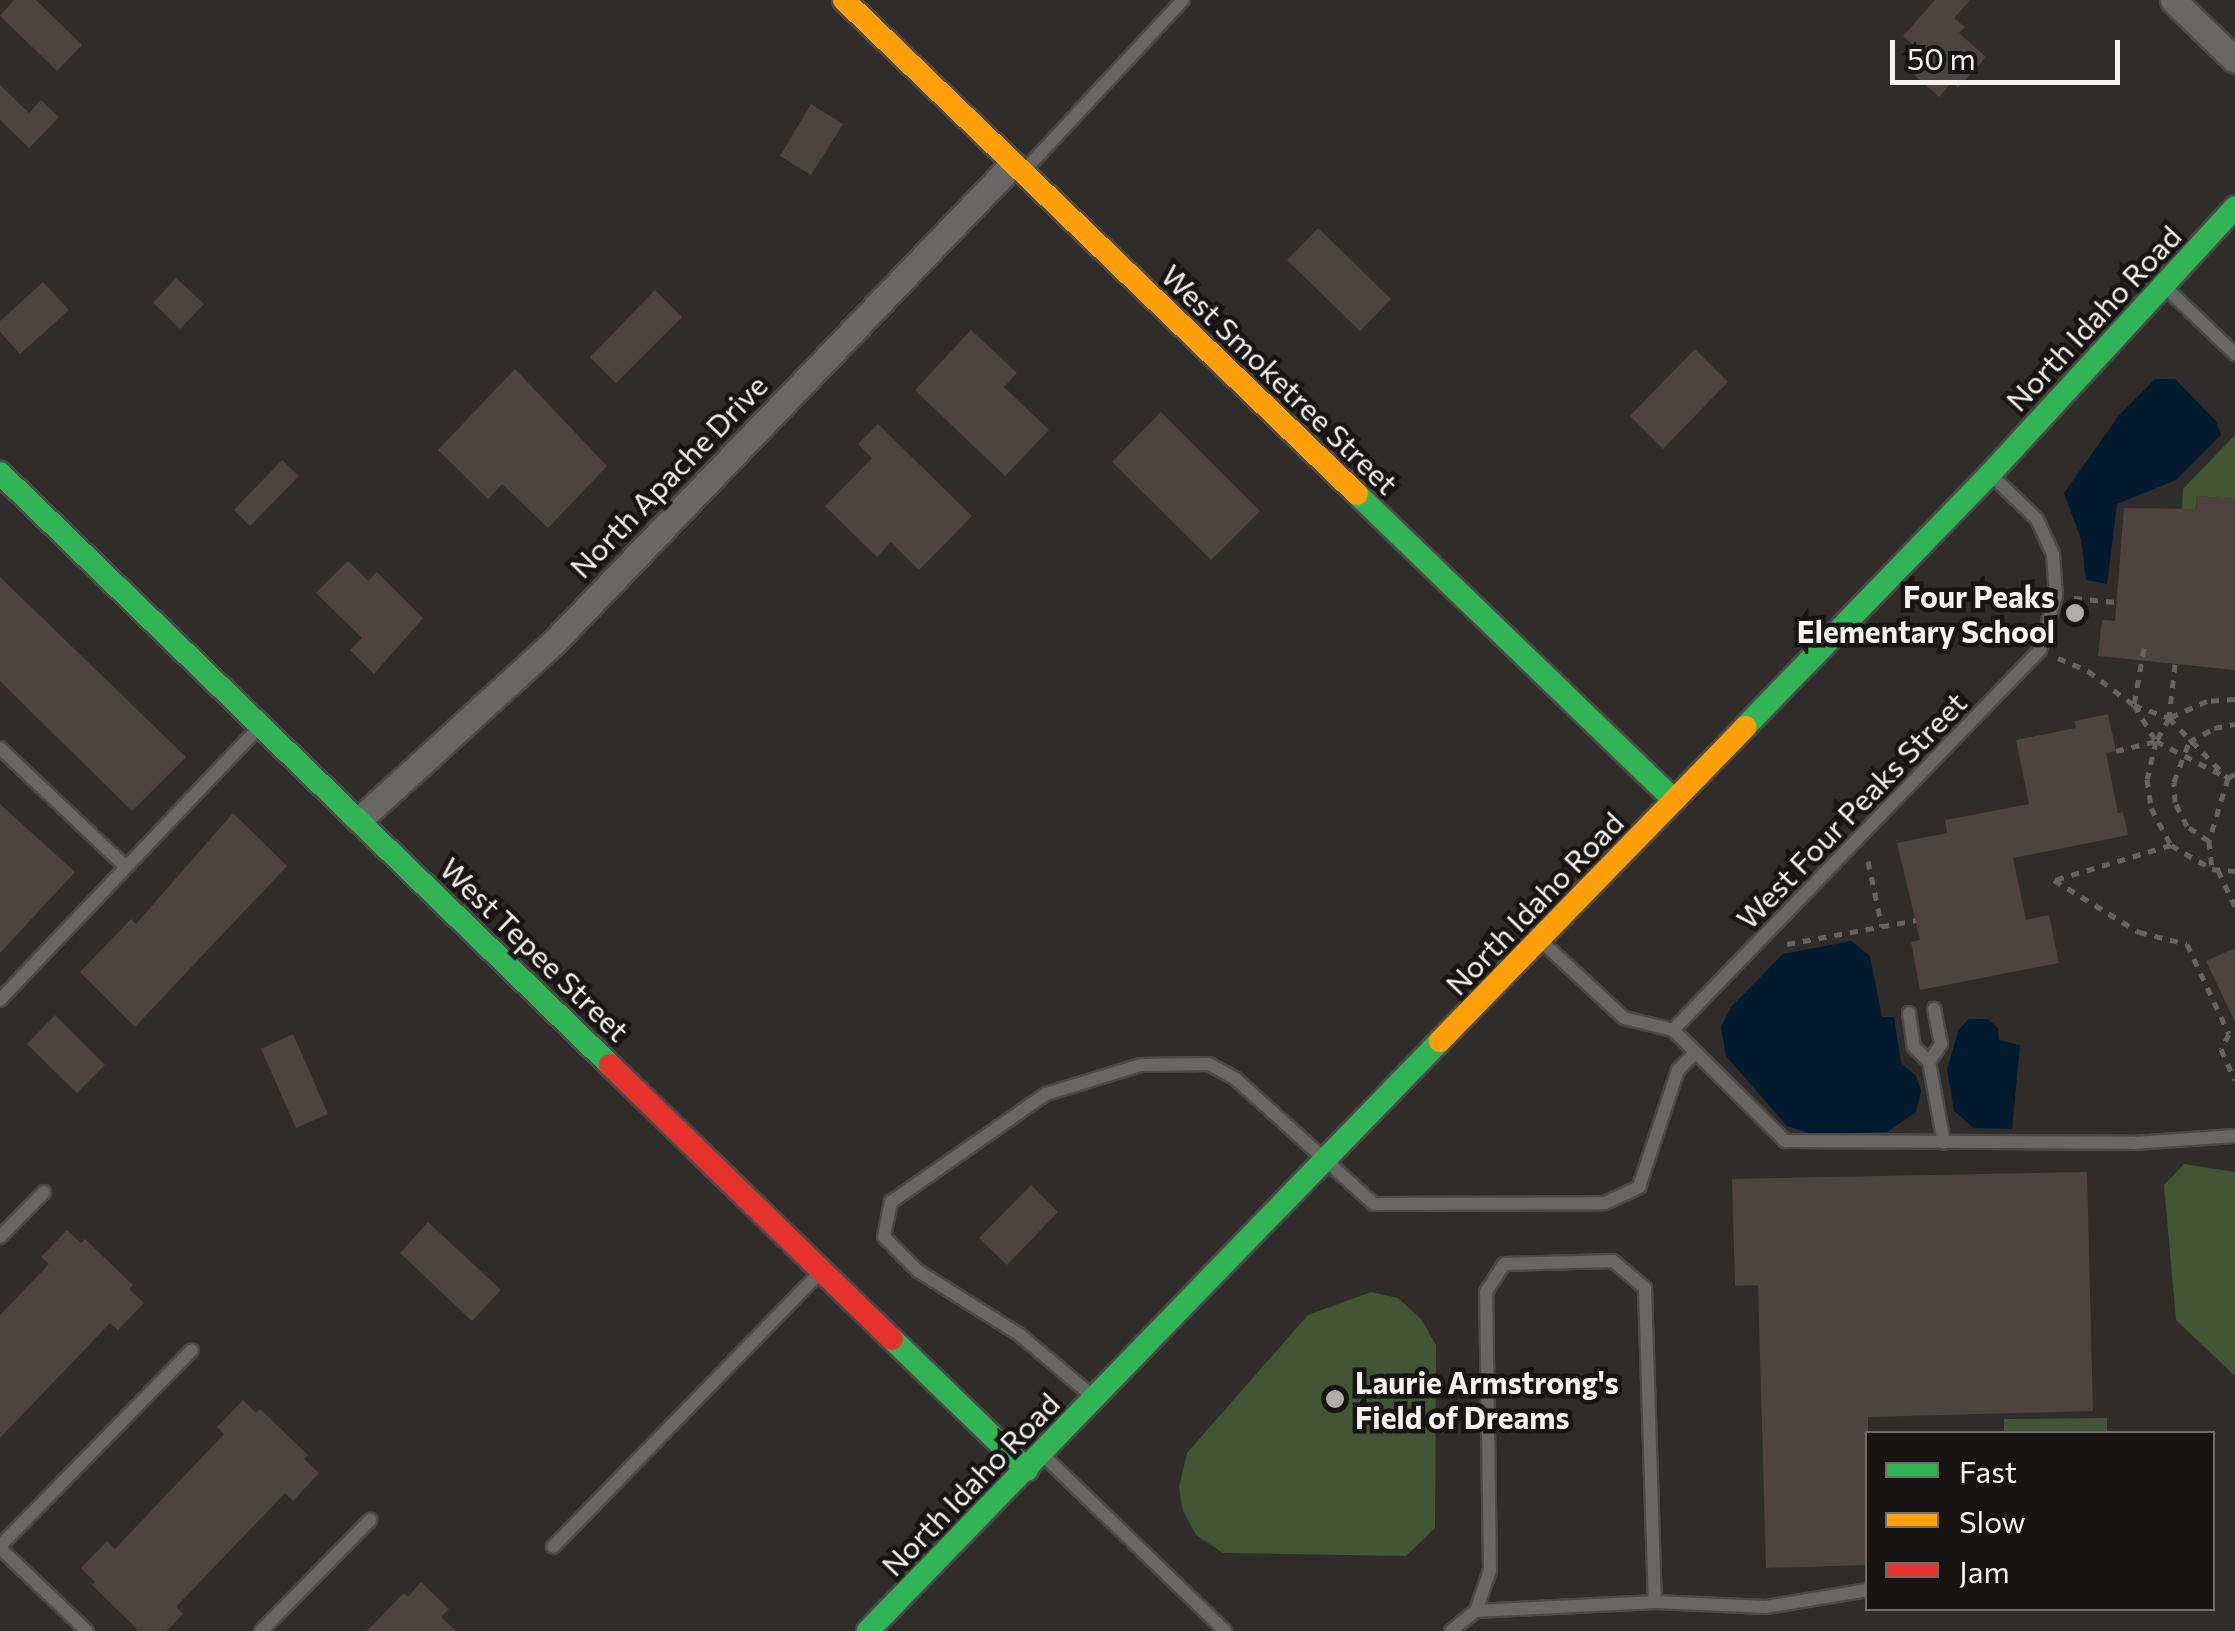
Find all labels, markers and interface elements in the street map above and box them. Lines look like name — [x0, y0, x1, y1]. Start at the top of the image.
scale bar — [1895, 20, 2125, 82]
text: 50 m — [1907, 39, 1976, 76]
street label: North Idaho Road — [1998, 218, 2188, 418]
street label: West Smoketree Street — [1154, 257, 1406, 501]
street label: North Apache Drive — [562, 367, 774, 585]
place label: Four Peaks Elementary School — [1797, 578, 2055, 648]
marker: Four Peaks Elementary School — [2064, 602, 2086, 624]
street label: West Four Peaks Street — [1729, 684, 1973, 936]
street label: North Idaho Road — [1438, 804, 1630, 1002]
street label: West Tepee Street — [433, 850, 637, 1048]
place label: Laurie Armstrong's Field of Dreams — [1355, 1364, 1619, 1434]
street label: North Idaho Road — [874, 1385, 1066, 1583]
marker: Laurie Armstrong's Field of Dreams — [1324, 1388, 1346, 1410]
legend — [1865, 1431, 2215, 1611]
text: Fast — [1959, 1452, 2017, 1489]
text: Slow — [1959, 1502, 2026, 1539]
text: Jam — [1959, 1552, 2010, 1589]

